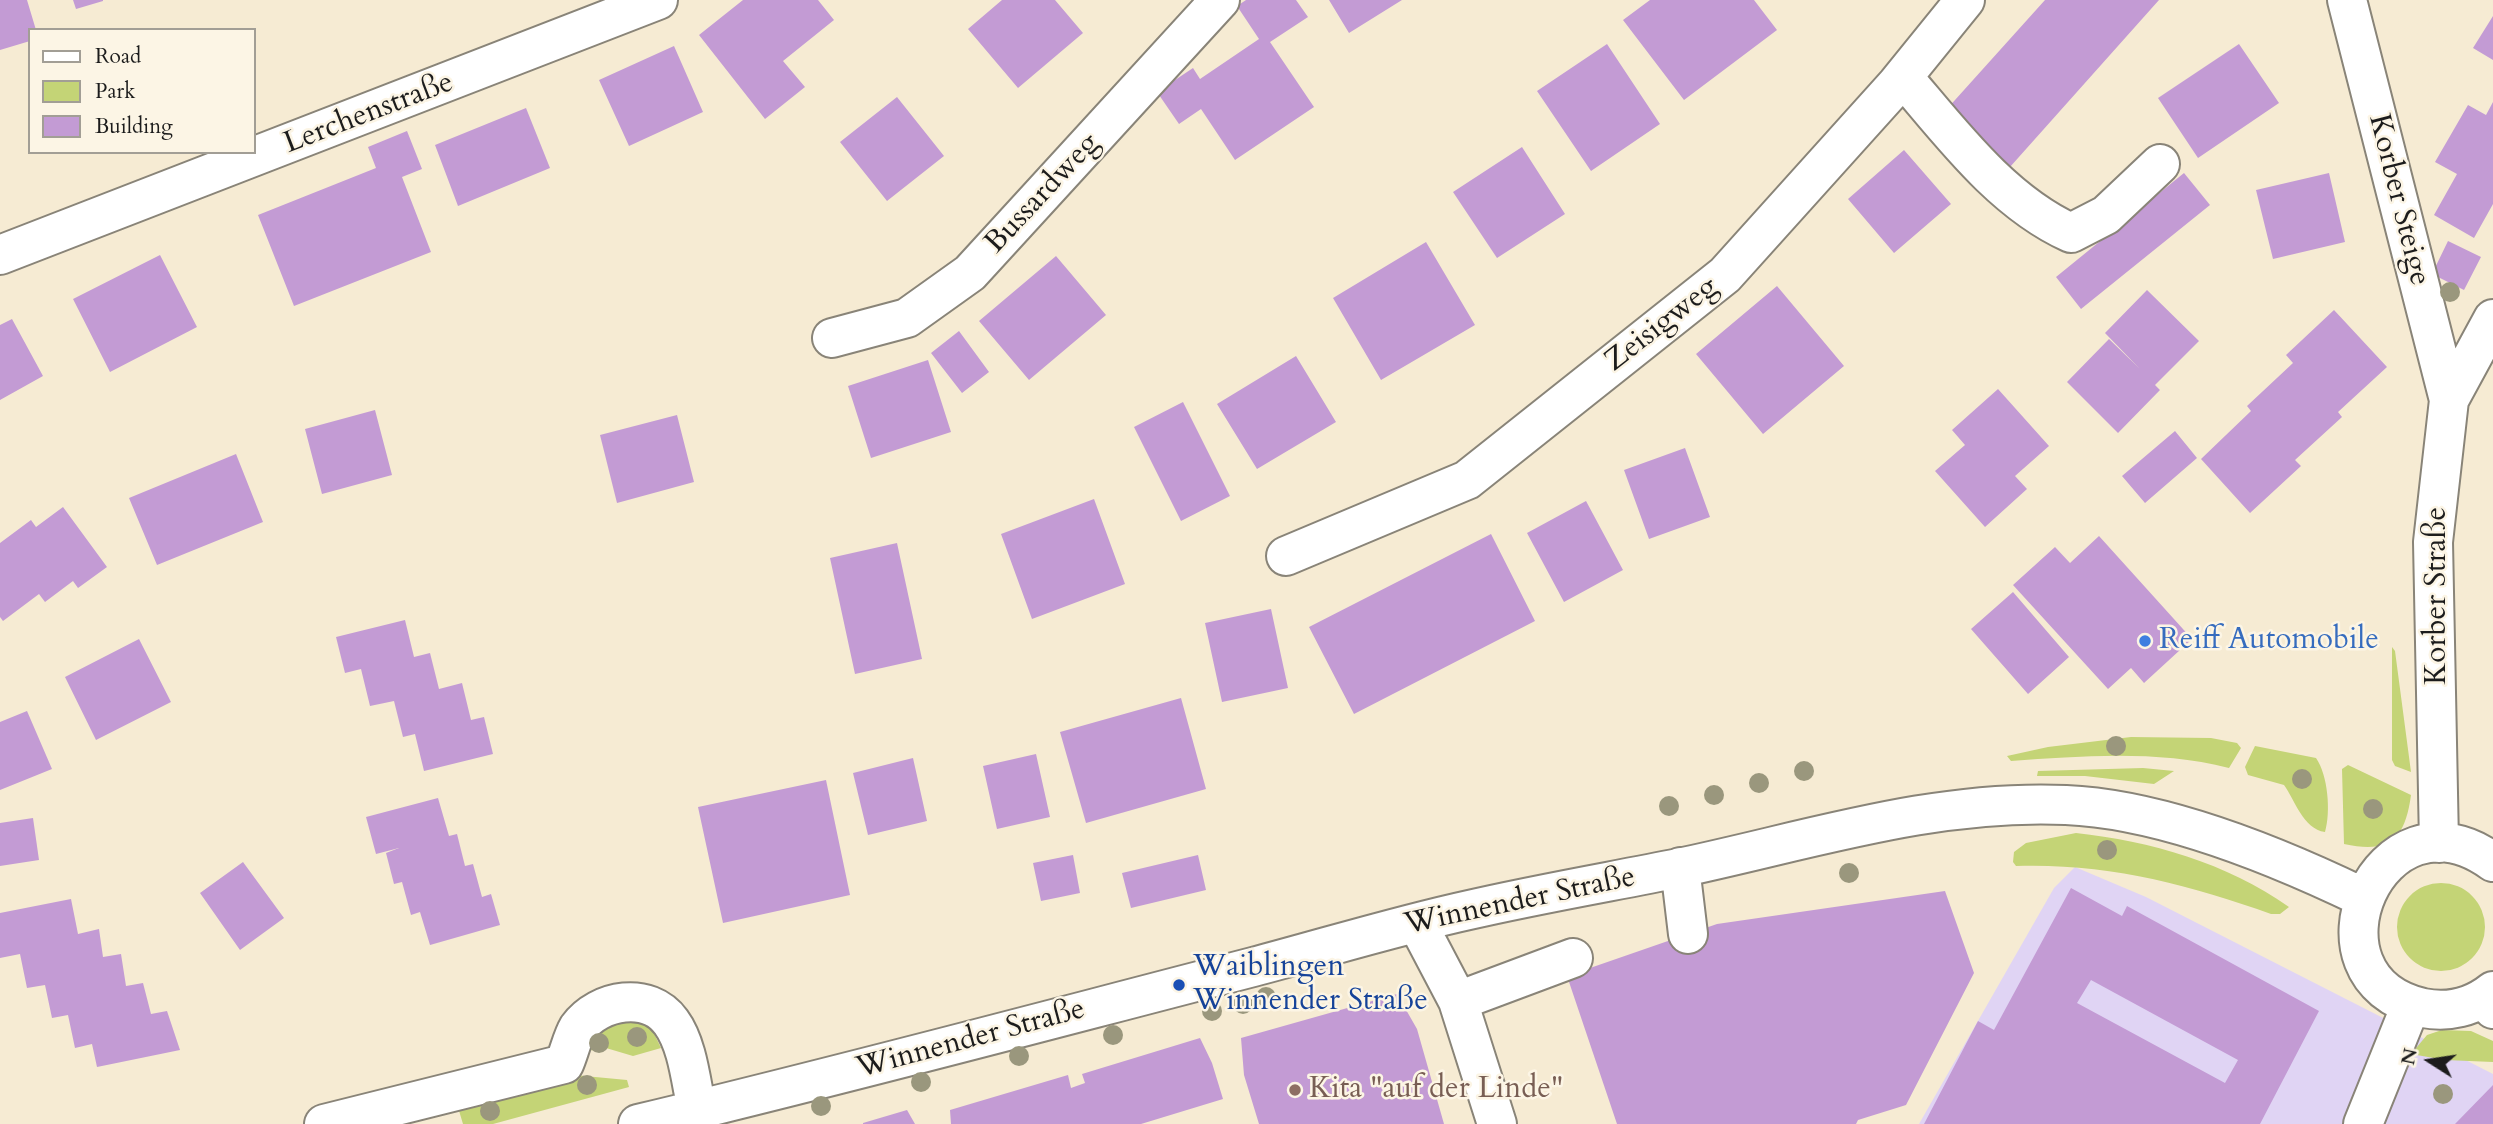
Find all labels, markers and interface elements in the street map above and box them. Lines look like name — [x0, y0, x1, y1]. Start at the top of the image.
legend — [28, 28, 256, 154]
text: Road — [95, 42, 141, 71]
street label: Lerchenstraße — [279, 65, 459, 163]
text: Park — [95, 77, 135, 106]
street label: Korber Steige — [2359, 111, 2437, 289]
text: Building — [95, 112, 173, 141]
street label: Bussardweg — [978, 126, 1108, 262]
street label: Zeisigweg — [1598, 270, 1726, 380]
street label: Korber Straße — [2420, 507, 2456, 685]
place label: Reiff Automobile — [2159, 623, 2379, 659]
marker: Reiff Automobile — [2137, 633, 2153, 649]
street label: Winnender Straße — [1401, 860, 1639, 944]
place label: Waiblingen Winnender Straße — [1193, 950, 1428, 1020]
marker: Waiblingen Winnender Straße — [1171, 977, 1187, 993]
street label: Winnender Straße — [853, 992, 1089, 1088]
north arrow — [2395, 1026, 2465, 1096]
text: N — [2395, 1046, 2424, 1067]
place label: Kita "auf der Linde" — [1309, 1072, 1563, 1108]
marker: Kita "auf der Linde" — [1287, 1082, 1303, 1098]

